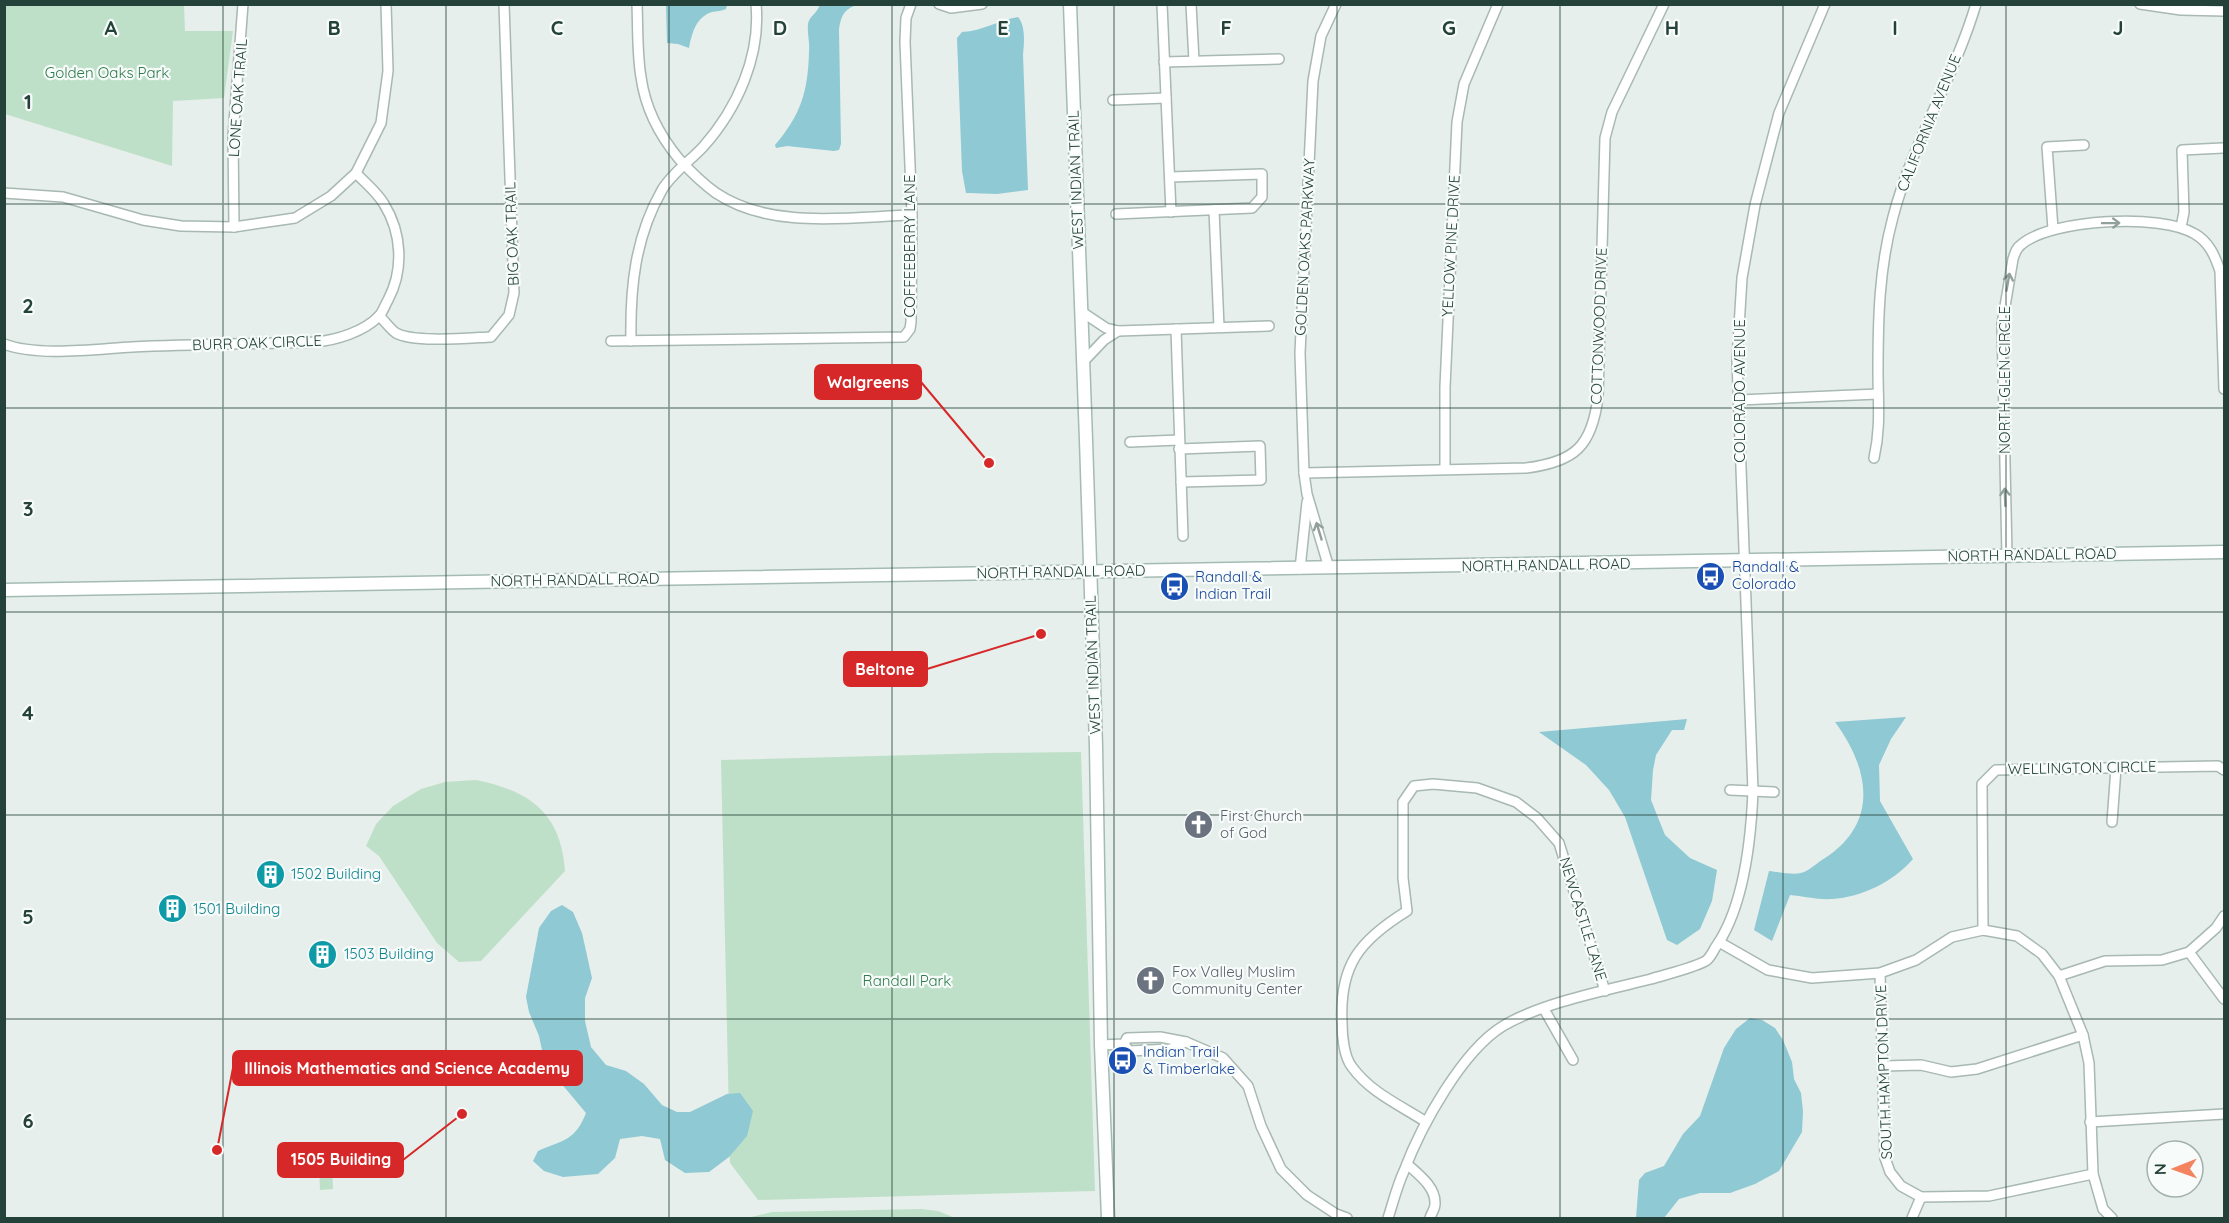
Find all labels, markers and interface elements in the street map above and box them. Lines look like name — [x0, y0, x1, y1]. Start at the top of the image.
text: A — [105, 15, 118, 40]
text: B — [327, 15, 341, 40]
text: C — [551, 15, 564, 40]
text: D — [773, 15, 787, 40]
text: E — [997, 15, 1009, 40]
text: F — [1220, 15, 1232, 40]
text: G — [1442, 15, 1456, 40]
text: H — [1665, 15, 1679, 40]
text: I — [1892, 15, 1898, 40]
text: J — [2112, 15, 2124, 40]
street label: LONE OAK TRAIL — [224, 38, 251, 158]
street label: CALIFORNIA AVENUE — [1892, 51, 1965, 194]
park label: Golden Oaks Park — [45, 63, 169, 82]
text: 1 — [24, 89, 32, 114]
street label: WEST INDIAN TRAIL — [1064, 110, 1087, 250]
street label: GOLDEN OAKS PARKWAY — [1290, 157, 1319, 336]
street label: COFFEEBERRY LANE — [900, 175, 919, 318]
street label: YELLOW PINE DRIVE — [1437, 175, 1464, 317]
street label: BIG OAK TRAIL — [500, 182, 523, 286]
one-way arrow — [2101, 217, 2121, 228]
street label: COTTONWOOD DRIVE — [1586, 247, 1611, 405]
one-way arrow — [2003, 272, 2014, 292]
text: 2 — [22, 293, 34, 318]
street label: NORTH GLEN CIRCLE — [1995, 306, 2014, 454]
street label: COLORADO AVENUE — [1730, 319, 1749, 463]
street label: BURR OAK CIRCLE — [192, 331, 322, 354]
callout: Walgreens — [815, 365, 921, 399]
text: Walgreens — [827, 372, 909, 392]
one-way arrow — [2000, 488, 2011, 508]
text: 3 — [23, 496, 33, 521]
one-way arrow — [1313, 522, 1324, 541]
street label: NORTH RANDALL ROAD — [1947, 544, 2117, 565]
street label: NORTH RANDALL ROAD — [1461, 554, 1631, 575]
place label: Randall & Colorado — [1732, 557, 1799, 593]
bus stop icon: Randall & Colorado — [1695, 560, 1727, 592]
street label: NORTH RANDALL ROAD — [976, 561, 1146, 582]
place label: Randall & Indian Trail — [1195, 567, 1271, 603]
street label: NORTH RANDALL ROAD — [490, 569, 660, 590]
bus stop icon: Randall & Indian Trail — [1158, 570, 1190, 602]
street label: WEST INDIAN TRAIL — [1081, 595, 1104, 735]
callout: Beltone — [844, 652, 927, 686]
text: Beltone — [855, 659, 915, 679]
text: 4 — [22, 700, 34, 725]
street label: WELLINGTON CIRCLE — [2007, 757, 2156, 778]
place label: First Church of God — [1220, 806, 1302, 842]
church icon: First Church of God — [1183, 809, 1215, 841]
street label: NEWCASTLE LANE — [1556, 855, 1611, 983]
building icon: 1502 Building — [254, 858, 286, 890]
place label: 1502 Building — [291, 864, 381, 883]
building icon: 1501 Building — [156, 893, 188, 925]
place label: 1501 Building — [193, 899, 280, 918]
text: 5 — [22, 904, 34, 929]
building icon: 1503 Building — [307, 938, 339, 970]
place label: 1503 Building — [344, 944, 434, 963]
place label: Fox Valley Muslim Community Center — [1172, 962, 1303, 998]
church icon: Fox Valley Muslim Community Center — [1135, 965, 1167, 997]
park label: Randall Park — [863, 971, 951, 990]
street label: SOUTH HAMPTON DRIVE — [1871, 984, 1896, 1160]
place label: Indian Trail & Timberlake — [1143, 1042, 1235, 1078]
bus stop icon: Indian Trail & Timberlake — [1106, 1045, 1138, 1077]
callout: Illinois Mathematics and Science Academy — [233, 1051, 582, 1085]
text: Illinois Mathematics and Science Academy — [244, 1058, 570, 1078]
text: 6 — [22, 1108, 34, 1133]
north arrow — [2145, 1139, 2205, 1199]
callout: 1505 Building — [278, 1143, 403, 1177]
text: 1505 Building — [291, 1149, 391, 1169]
text: N — [2150, 1163, 2170, 1175]

